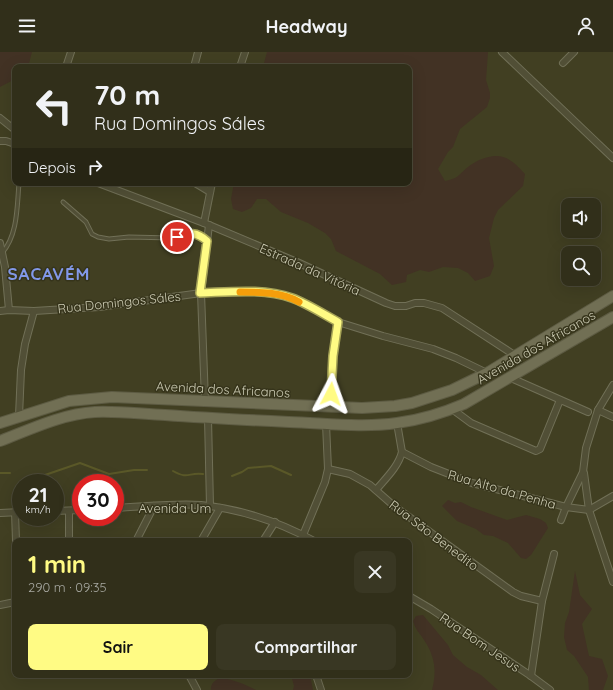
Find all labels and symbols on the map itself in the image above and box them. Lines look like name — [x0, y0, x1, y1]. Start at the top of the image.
pin — [160, 220, 194, 254]
street label: Estrada da Vitória — [257, 240, 363, 298]
district label: SACAVÉM — [7, 263, 91, 284]
street label: Rua Domingos Sáles — [57, 288, 181, 316]
street label: Avenida dos Africanos — [474, 307, 598, 387]
position arrow — [310, 373, 352, 415]
street label: Avenida dos Africanos — [156, 378, 290, 400]
street label: Rua Alto da Penha — [446, 466, 558, 512]
speed limit sign: 30 — [72, 474, 124, 526]
street label: Rua São Benedito — [386, 496, 482, 574]
street label: Avenida Um — [139, 500, 211, 516]
street label: Rua Bom Jesus — [437, 609, 523, 675]

